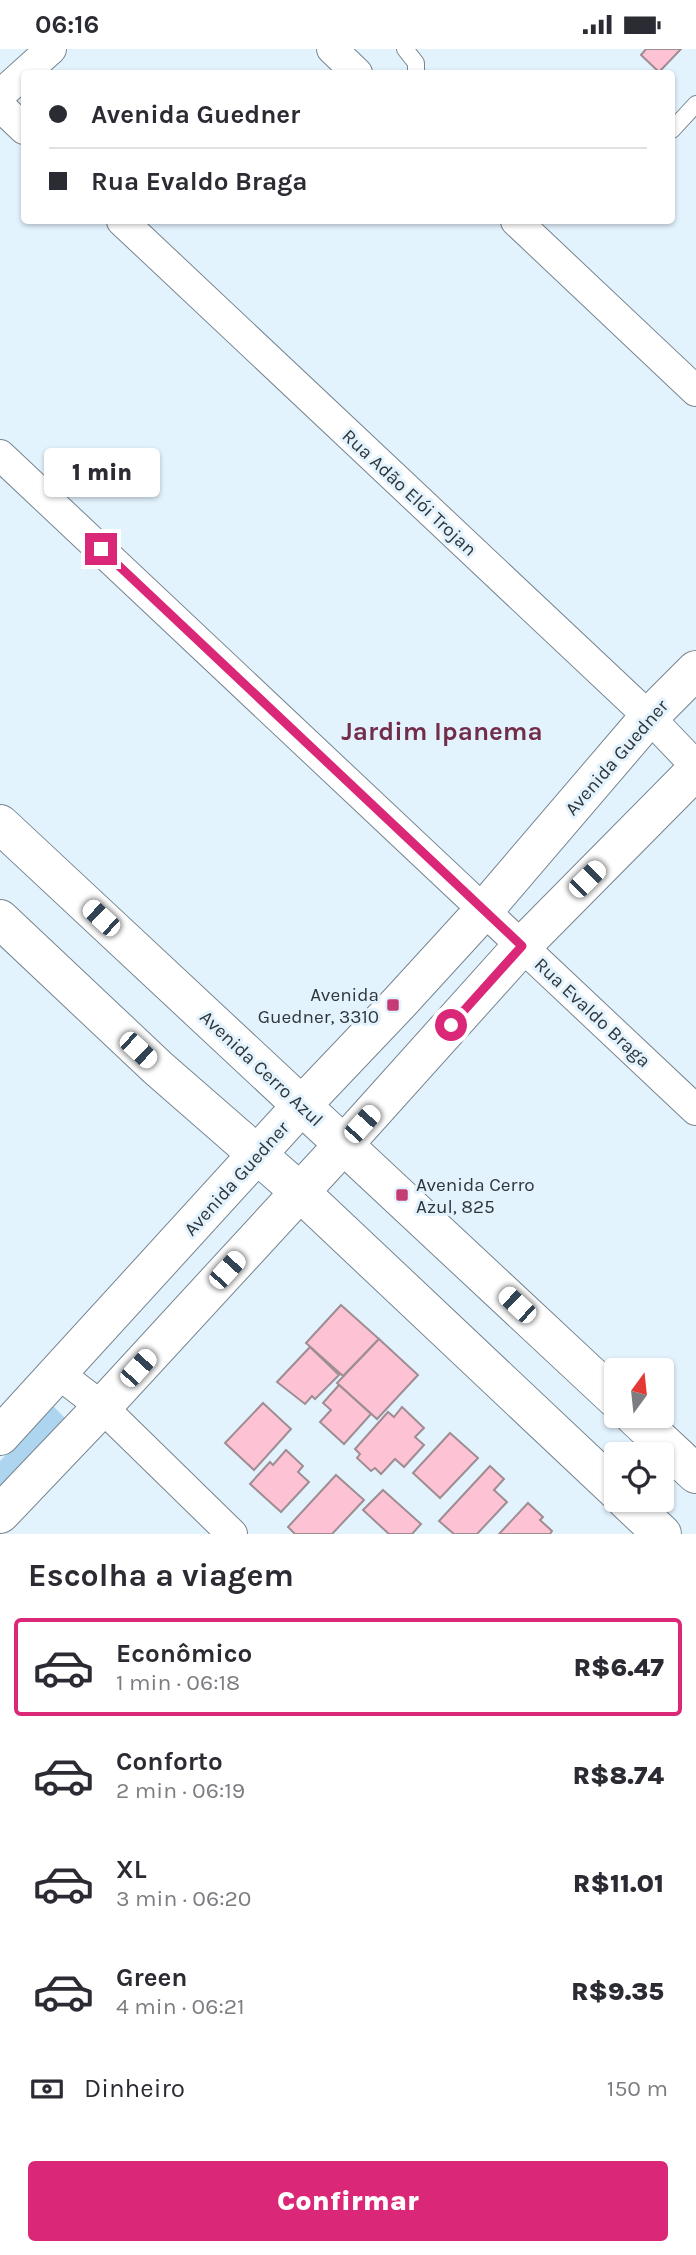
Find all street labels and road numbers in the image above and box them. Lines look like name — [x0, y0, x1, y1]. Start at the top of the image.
street label: Rua Adão Elói Trojan — [338, 425, 481, 561]
street label: Avenida Guedner — [561, 695, 673, 820]
street label: Rua Evaldo Braga — [530, 953, 655, 1072]
street label: Avenida Cerro Azul — [195, 1006, 327, 1131]
street label: Avenida Guedner — [180, 1117, 294, 1240]

